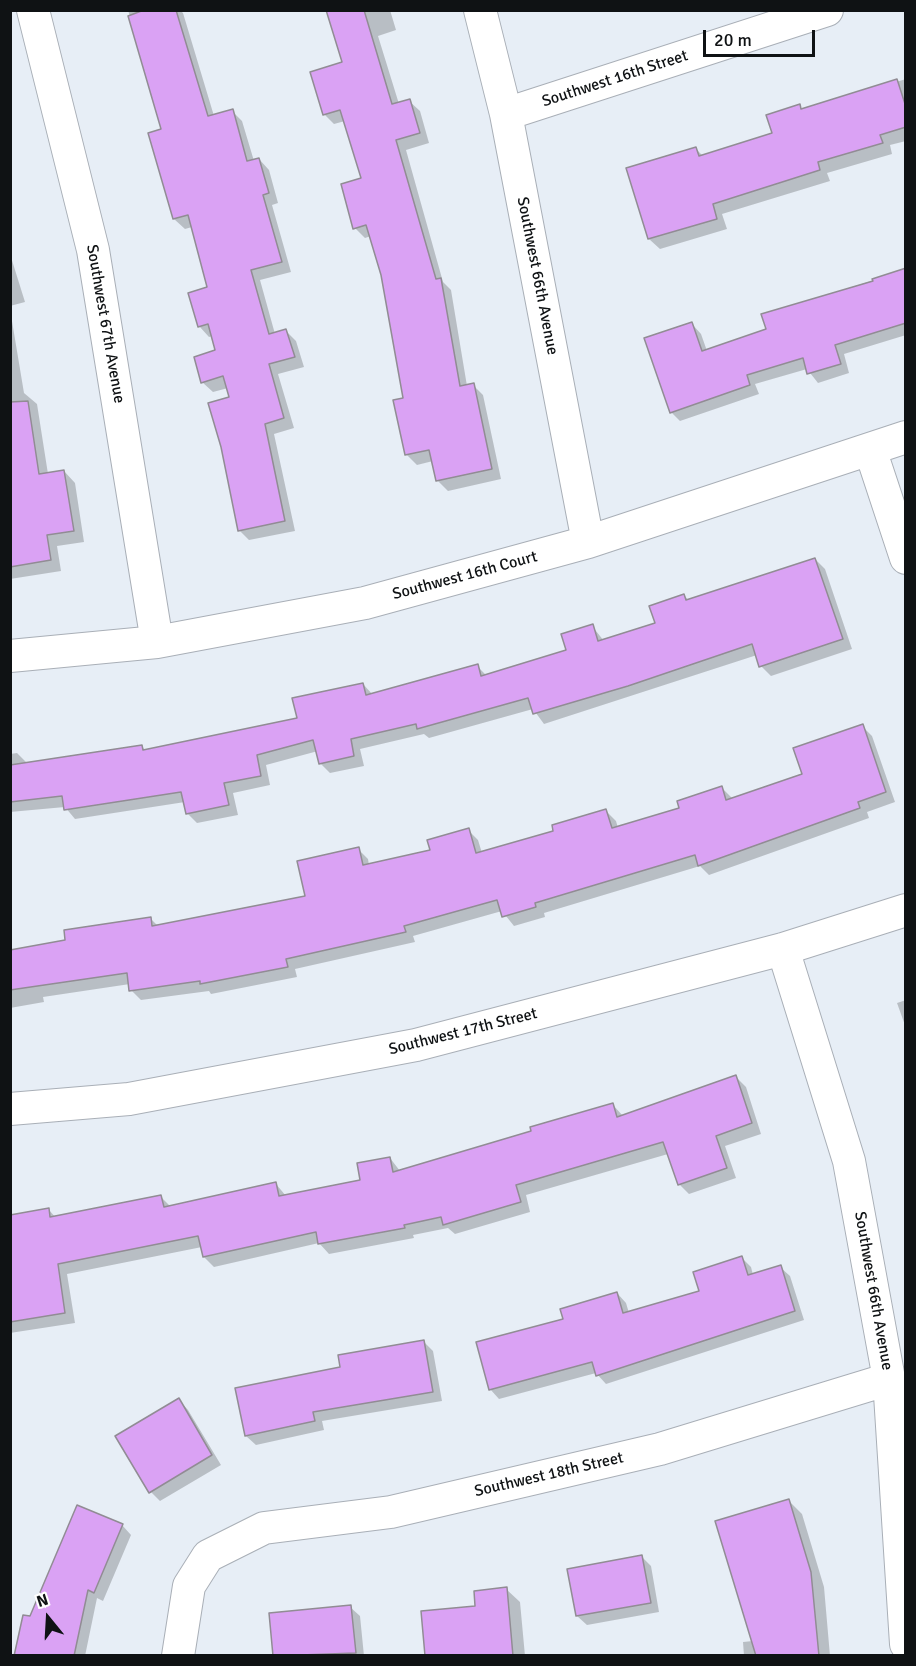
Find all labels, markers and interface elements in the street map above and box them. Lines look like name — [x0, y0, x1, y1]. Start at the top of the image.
scale bar — [706, 18, 818, 56]
text: 20 m — [714, 29, 752, 51]
street label: Southwest 16th Street — [540, 46, 690, 112]
street label: Southwest 66th Avenue — [512, 195, 562, 357]
street label: Southwest 67th Avenue — [82, 243, 128, 405]
street label: Southwest 16th Court — [391, 547, 539, 605]
street label: Southwest 17th Street — [387, 1004, 539, 1060]
street label: Southwest 66th Avenue — [850, 1210, 896, 1372]
street label: Southwest 18th Street — [473, 1449, 625, 1501]
north arrow — [18, 1588, 78, 1648]
text: N — [34, 1590, 51, 1612]

